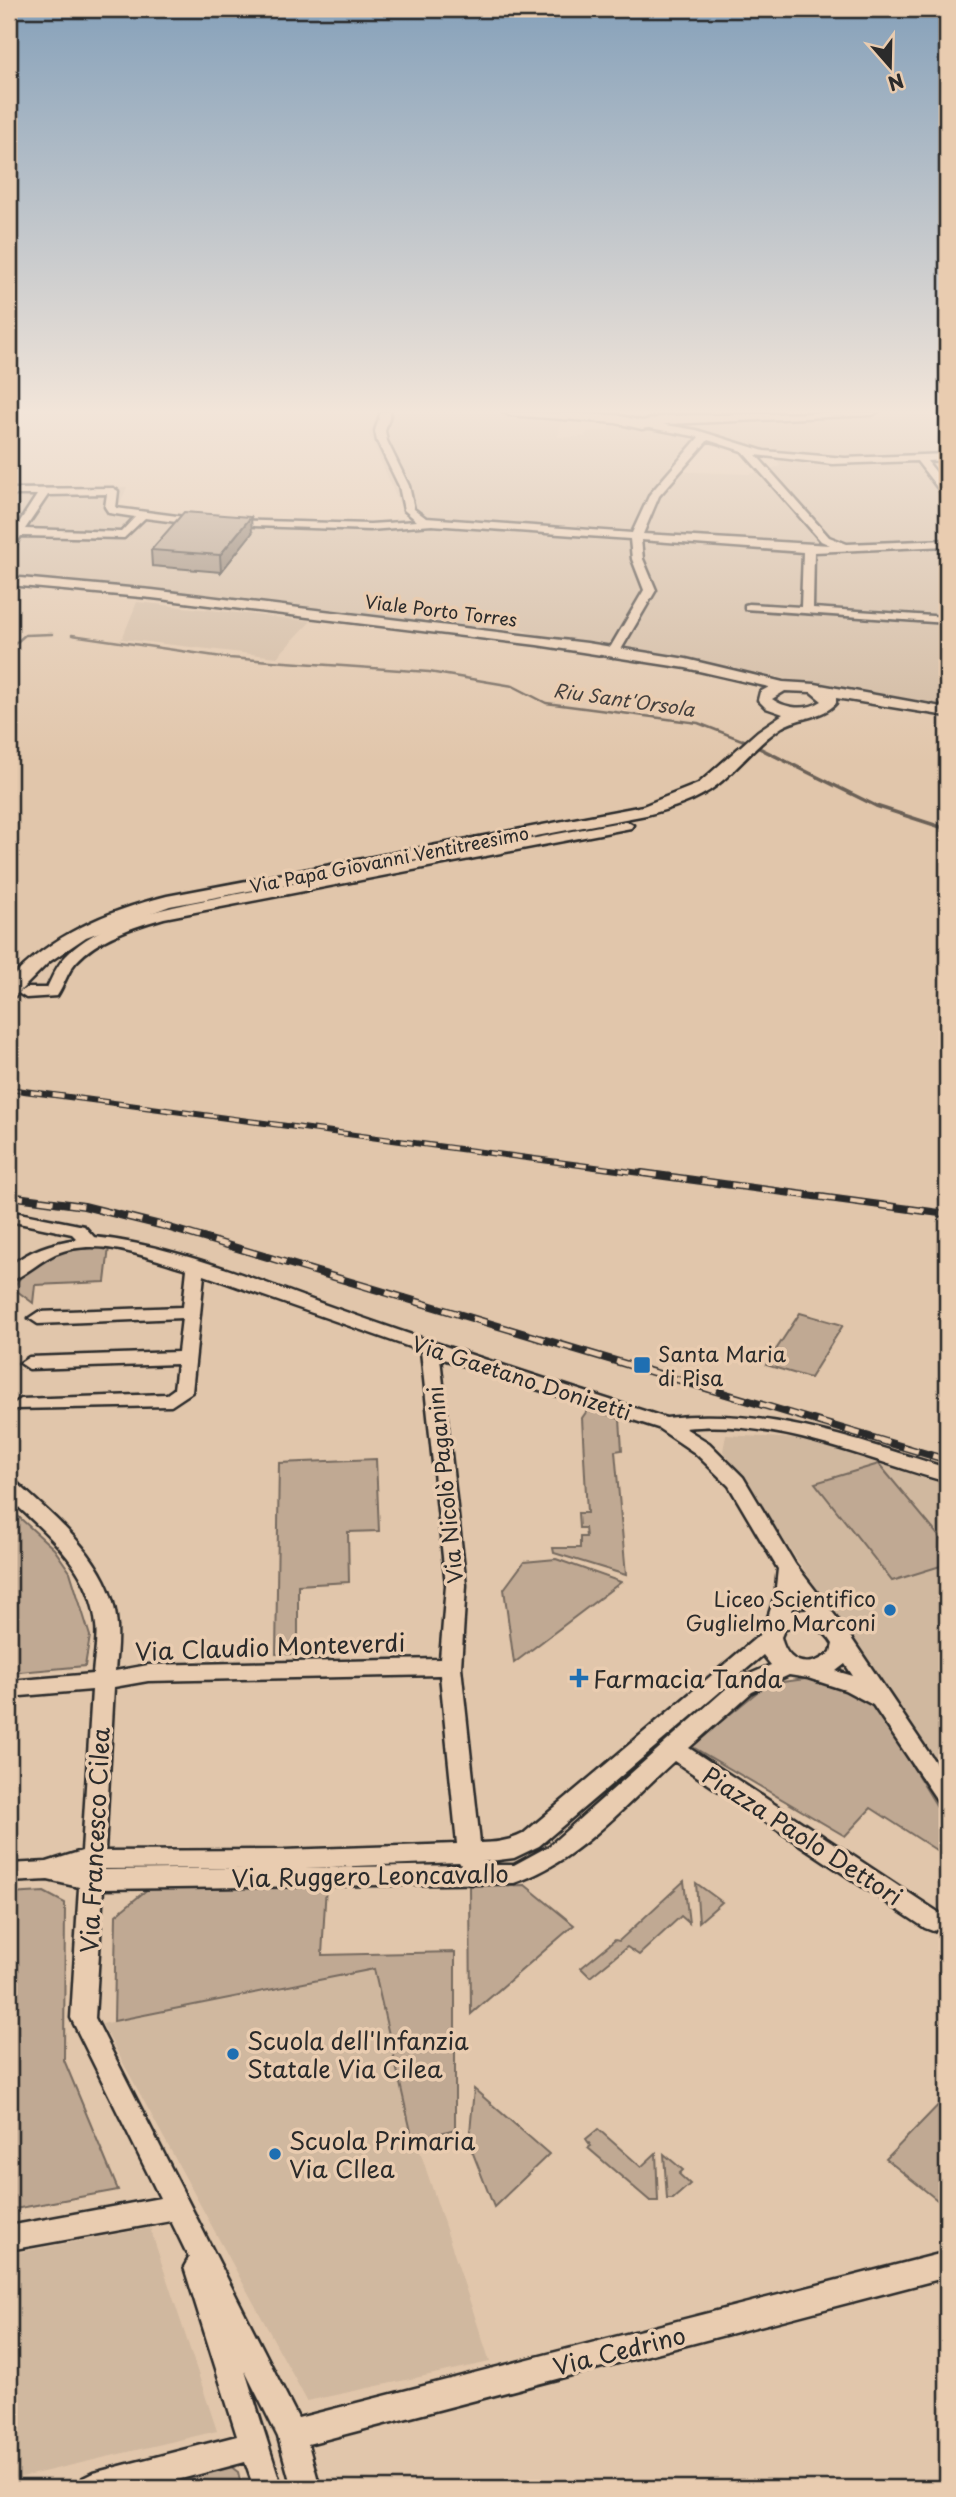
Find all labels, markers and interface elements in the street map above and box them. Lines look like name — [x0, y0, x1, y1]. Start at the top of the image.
north arrow — [855, 32, 925, 102]
text: N — [884, 67, 908, 99]
street label: Viale Porto Torres — [363, 587, 519, 633]
water label: Riu Sant'Orsola — [552, 675, 698, 723]
street label: Via Papa Giovanni Ventitreesimo — [247, 819, 531, 899]
street label: Via Gaetano Donizetti — [408, 1326, 636, 1428]
place label: Santa Maria di Pisa — [658, 1337, 787, 1393]
marker: Santa Maria di Pisa — [632, 1355, 652, 1375]
street label: Via Nicolò Paganini — [418, 1385, 470, 1585]
place label: Liceo Scientifico Guglielmo Marconi — [686, 1582, 876, 1638]
marker: Liceo Scientifico Guglielmo Marconi — [882, 1602, 898, 1618]
street label: Via Claudio Monteverdi — [134, 1623, 406, 1669]
place label: Farmacia Tanda — [593, 1660, 782, 1696]
marker: Farmacia Tanda — [571, 1670, 587, 1686]
street label: Via Francesco Cilea — [70, 1726, 118, 1954]
street label: Piazza Paolo Dettori — [696, 1757, 910, 1913]
street label: Via Ruggero Leoncavallo — [231, 1855, 509, 1895]
place label: Scuola dell'Infanzia Statale Via Cilea — [247, 2022, 469, 2086]
marker: Scuola dell'Infanzia Statale Via Cilea — [225, 2046, 241, 2062]
place label: Scuola Primaria Via CIlea — [289, 2122, 475, 2186]
marker: Scuola Primaria Via CIlea — [267, 2146, 283, 2162]
street label: Via Cedrino — [549, 2316, 689, 2384]

